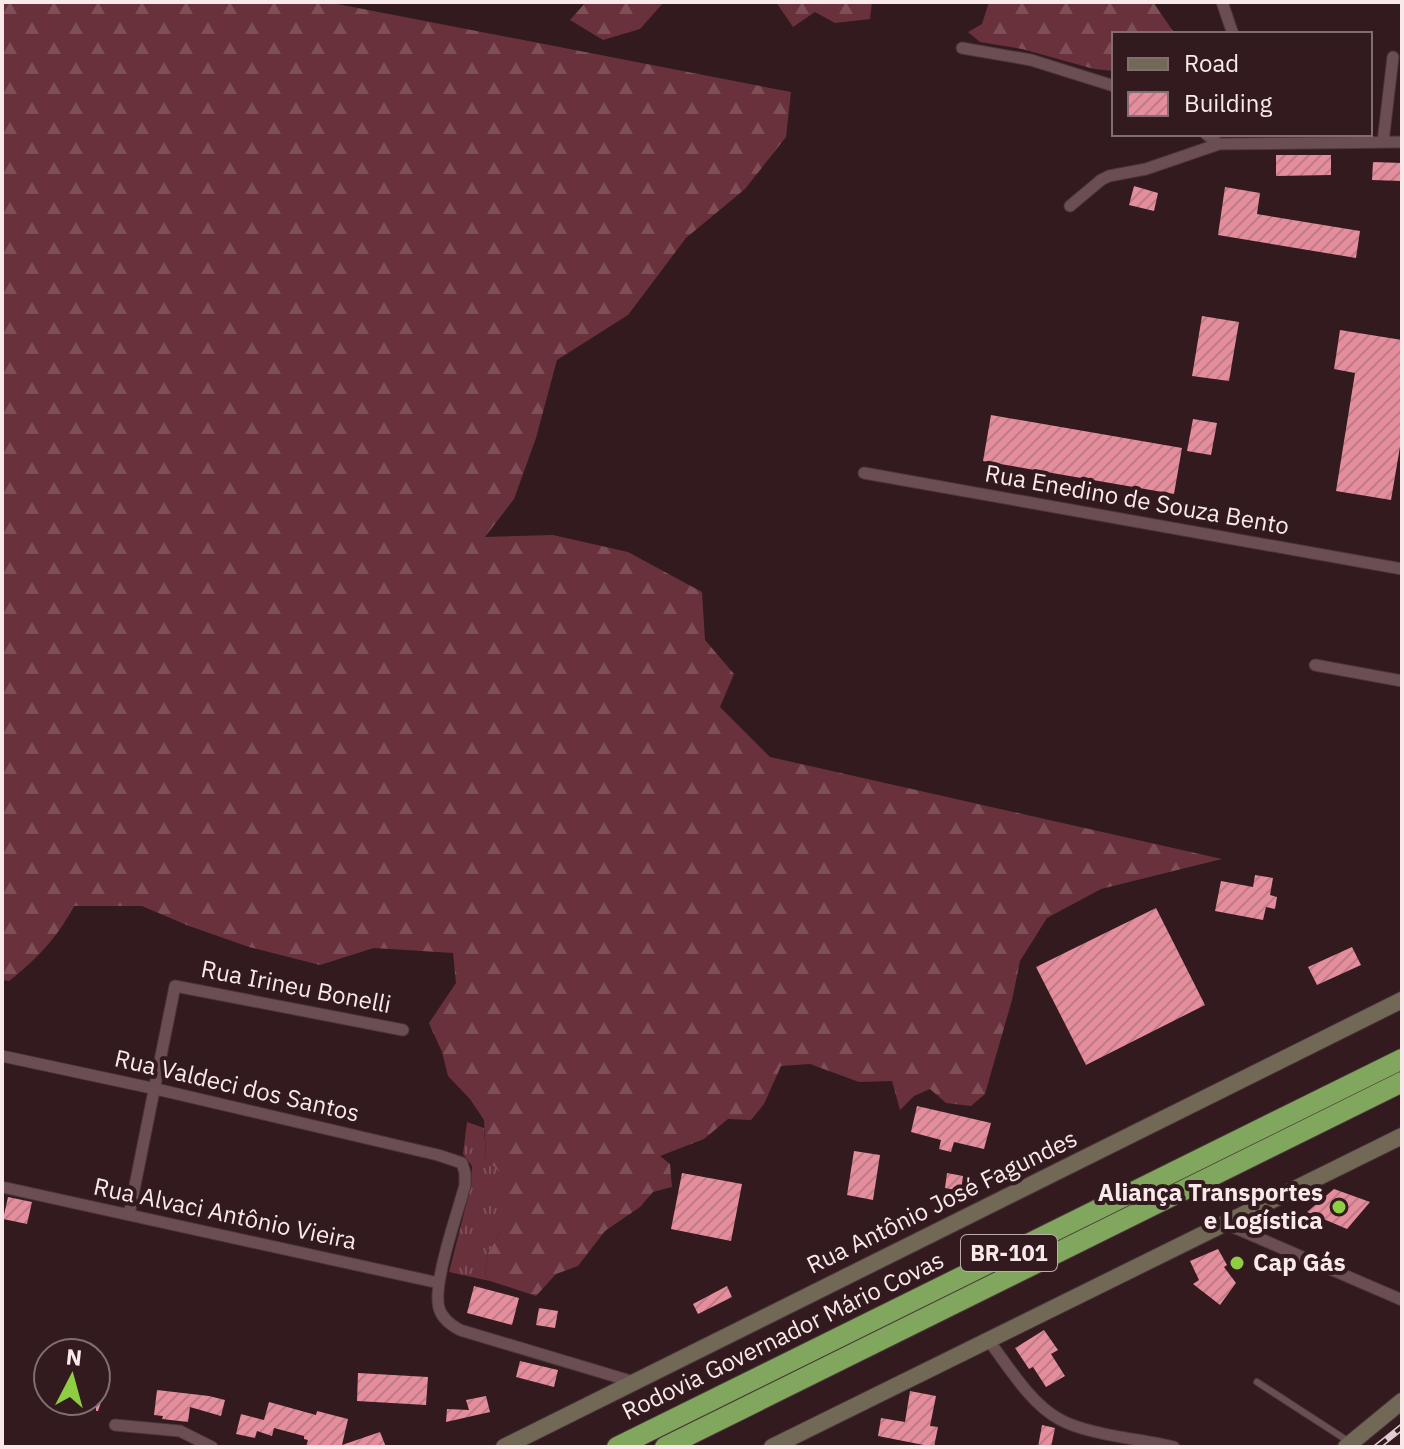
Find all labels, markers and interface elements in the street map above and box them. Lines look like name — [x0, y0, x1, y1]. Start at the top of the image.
legend — [1112, 32, 1372, 136]
text: Road — [1184, 47, 1239, 79]
text: Building — [1184, 87, 1272, 119]
street label: Rua Enedino de Souza Bento — [982, 456, 1292, 542]
street label: Rua Irineu Bonelli — [198, 952, 394, 1020]
street label: Rua Valdeci dos Santos — [112, 1041, 363, 1129]
street label: Rua Antônio José Fagundes — [801, 1122, 1082, 1281]
street label: Rua Alvaci Antônio Vieira — [91, 1169, 360, 1257]
place label: Aliança Transportes e Logística — [1098, 1176, 1323, 1236]
marker: Aliança Transportes e Logística — [1330, 1198, 1348, 1216]
road number: BR-101 — [961, 1235, 1057, 1271]
street label: Rodovia Governador Mário Covas — [616, 1243, 949, 1427]
place label: Cap Gás — [1253, 1246, 1346, 1278]
marker: Cap Gás — [1228, 1254, 1246, 1272]
north arrow — [32, 1337, 112, 1417]
text: N — [65, 1341, 84, 1372]

